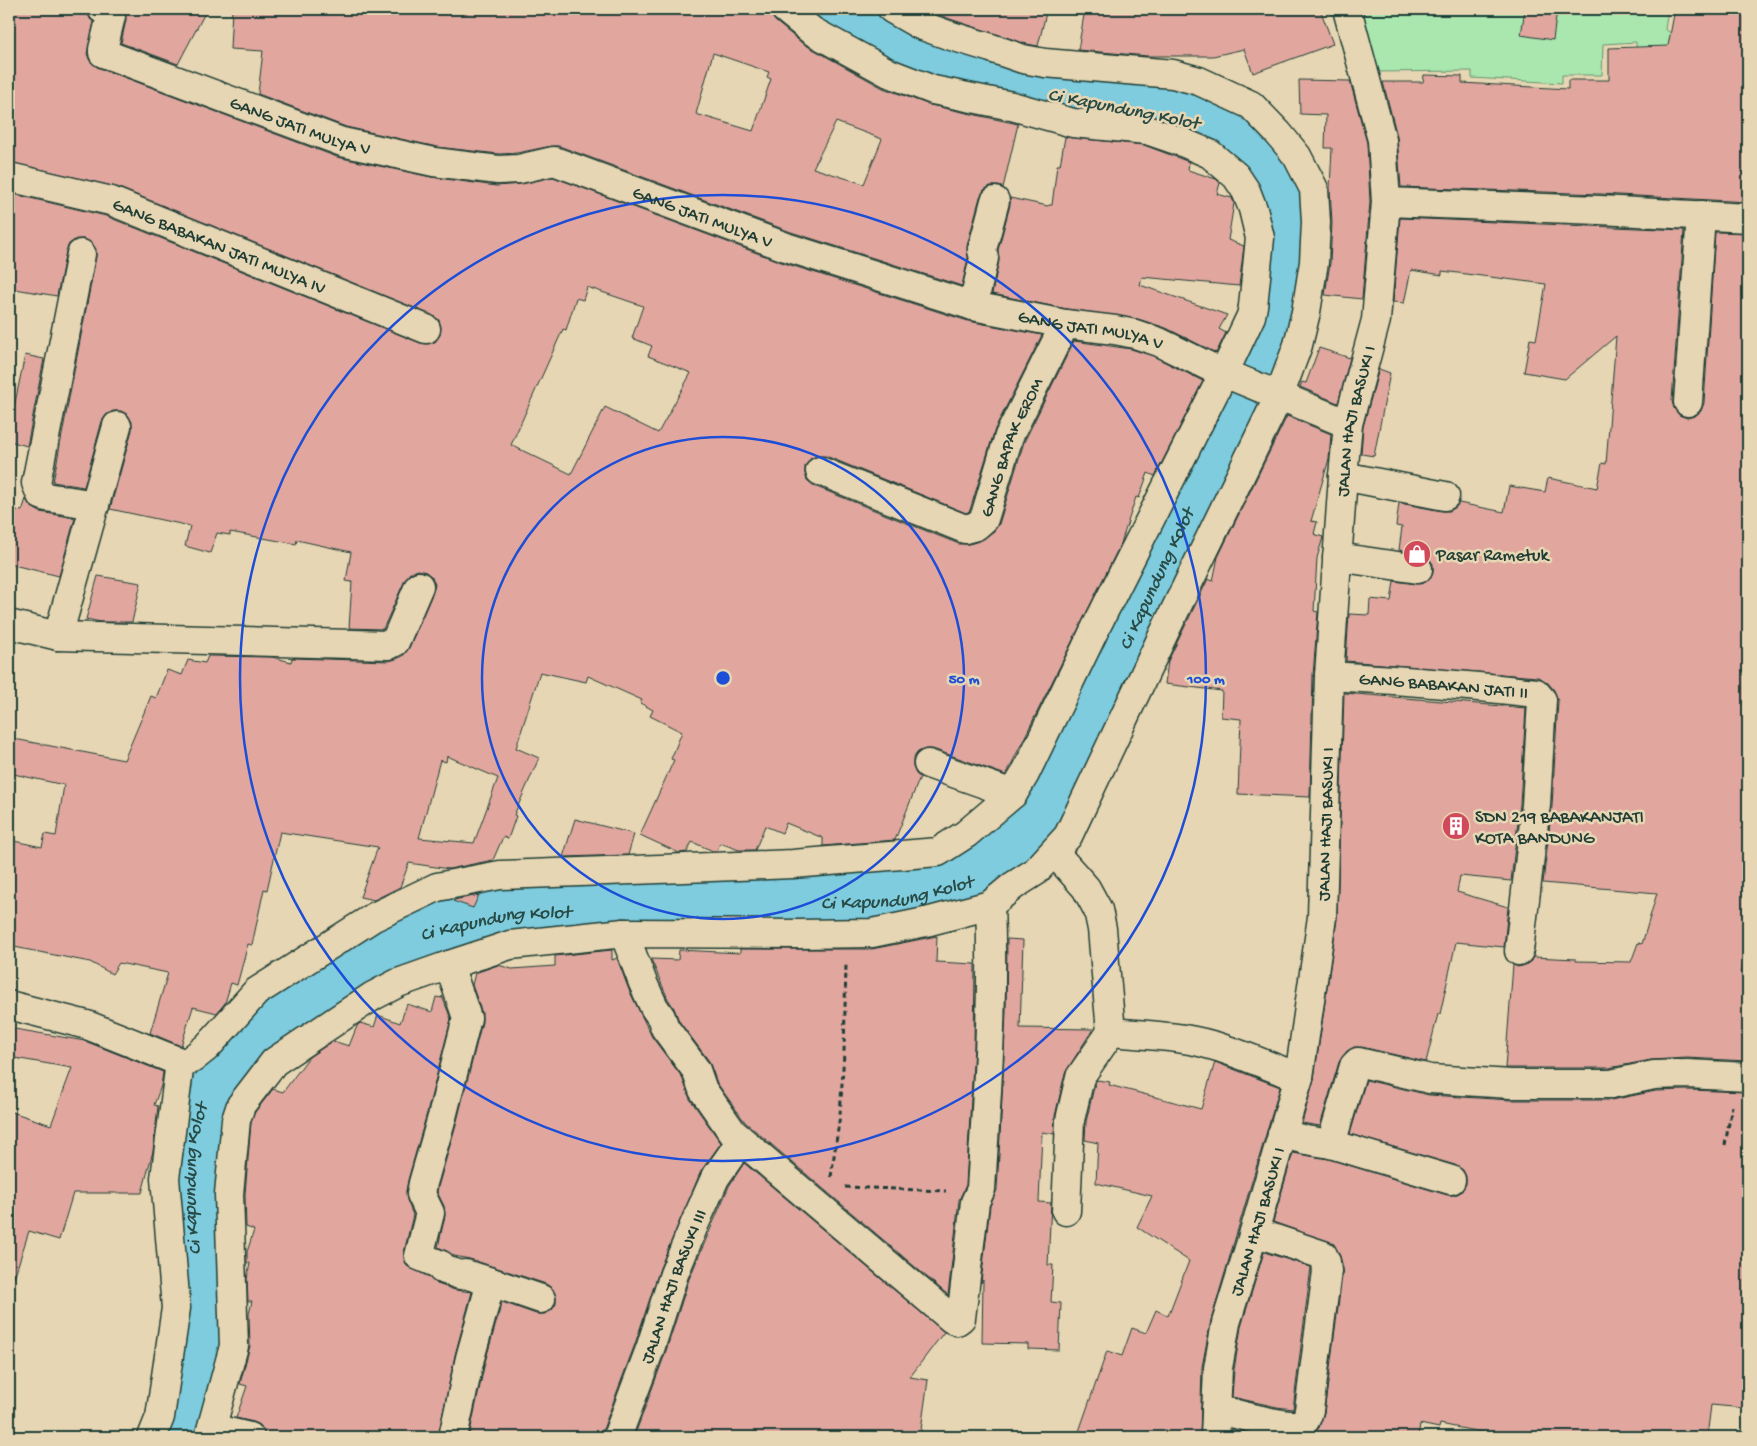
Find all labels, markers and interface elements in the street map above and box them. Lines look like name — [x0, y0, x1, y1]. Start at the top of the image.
water label: Ci Kapundung Kolot — [1046, 84, 1204, 137]
street label: GANG JATI MULYA V — [226, 93, 372, 161]
street label: GANG JATI MULYA V — [629, 183, 775, 254]
street label: GANG BABAKAN JATI MULYA IV — [109, 195, 328, 300]
street label: GANG JATI MULYA V — [1016, 307, 1166, 356]
street label: JALAN HAJI BASUKI I — [1334, 344, 1382, 497]
street label: GANG BAPAK EROM — [977, 375, 1050, 520]
water label: Ci Kapundung Kolot — [1115, 502, 1203, 654]
shop icon: Pasar Rametuk — [1402, 539, 1432, 569]
place label: Pasar Rametuk — [1435, 546, 1550, 567]
centre of rings — [714, 669, 732, 687]
street label: GANG BABAKAN JATI II — [1358, 670, 1529, 705]
text: 50 m — [949, 671, 980, 689]
text: 100 m — [1186, 671, 1225, 689]
street label: JALAN HAJI BASUKI I — [1314, 747, 1340, 901]
place label: SDN 219 BABAKANJATI KOTA BANDUNG — [1475, 808, 1644, 850]
building icon: SDN 219 BABAKANJATI KOTA BANDUNG — [1441, 811, 1471, 841]
water label: Ci Kapundung Kolot — [821, 871, 979, 917]
water label: Ci Kapundung Kolot — [416, 902, 575, 948]
water label: Ci Kapundung Kolot — [180, 1098, 216, 1256]
street label: JALAN HAJI BASUKI I — [1227, 1145, 1291, 1299]
street label: JALAN HAJI BASUKI III — [638, 1207, 713, 1367]

